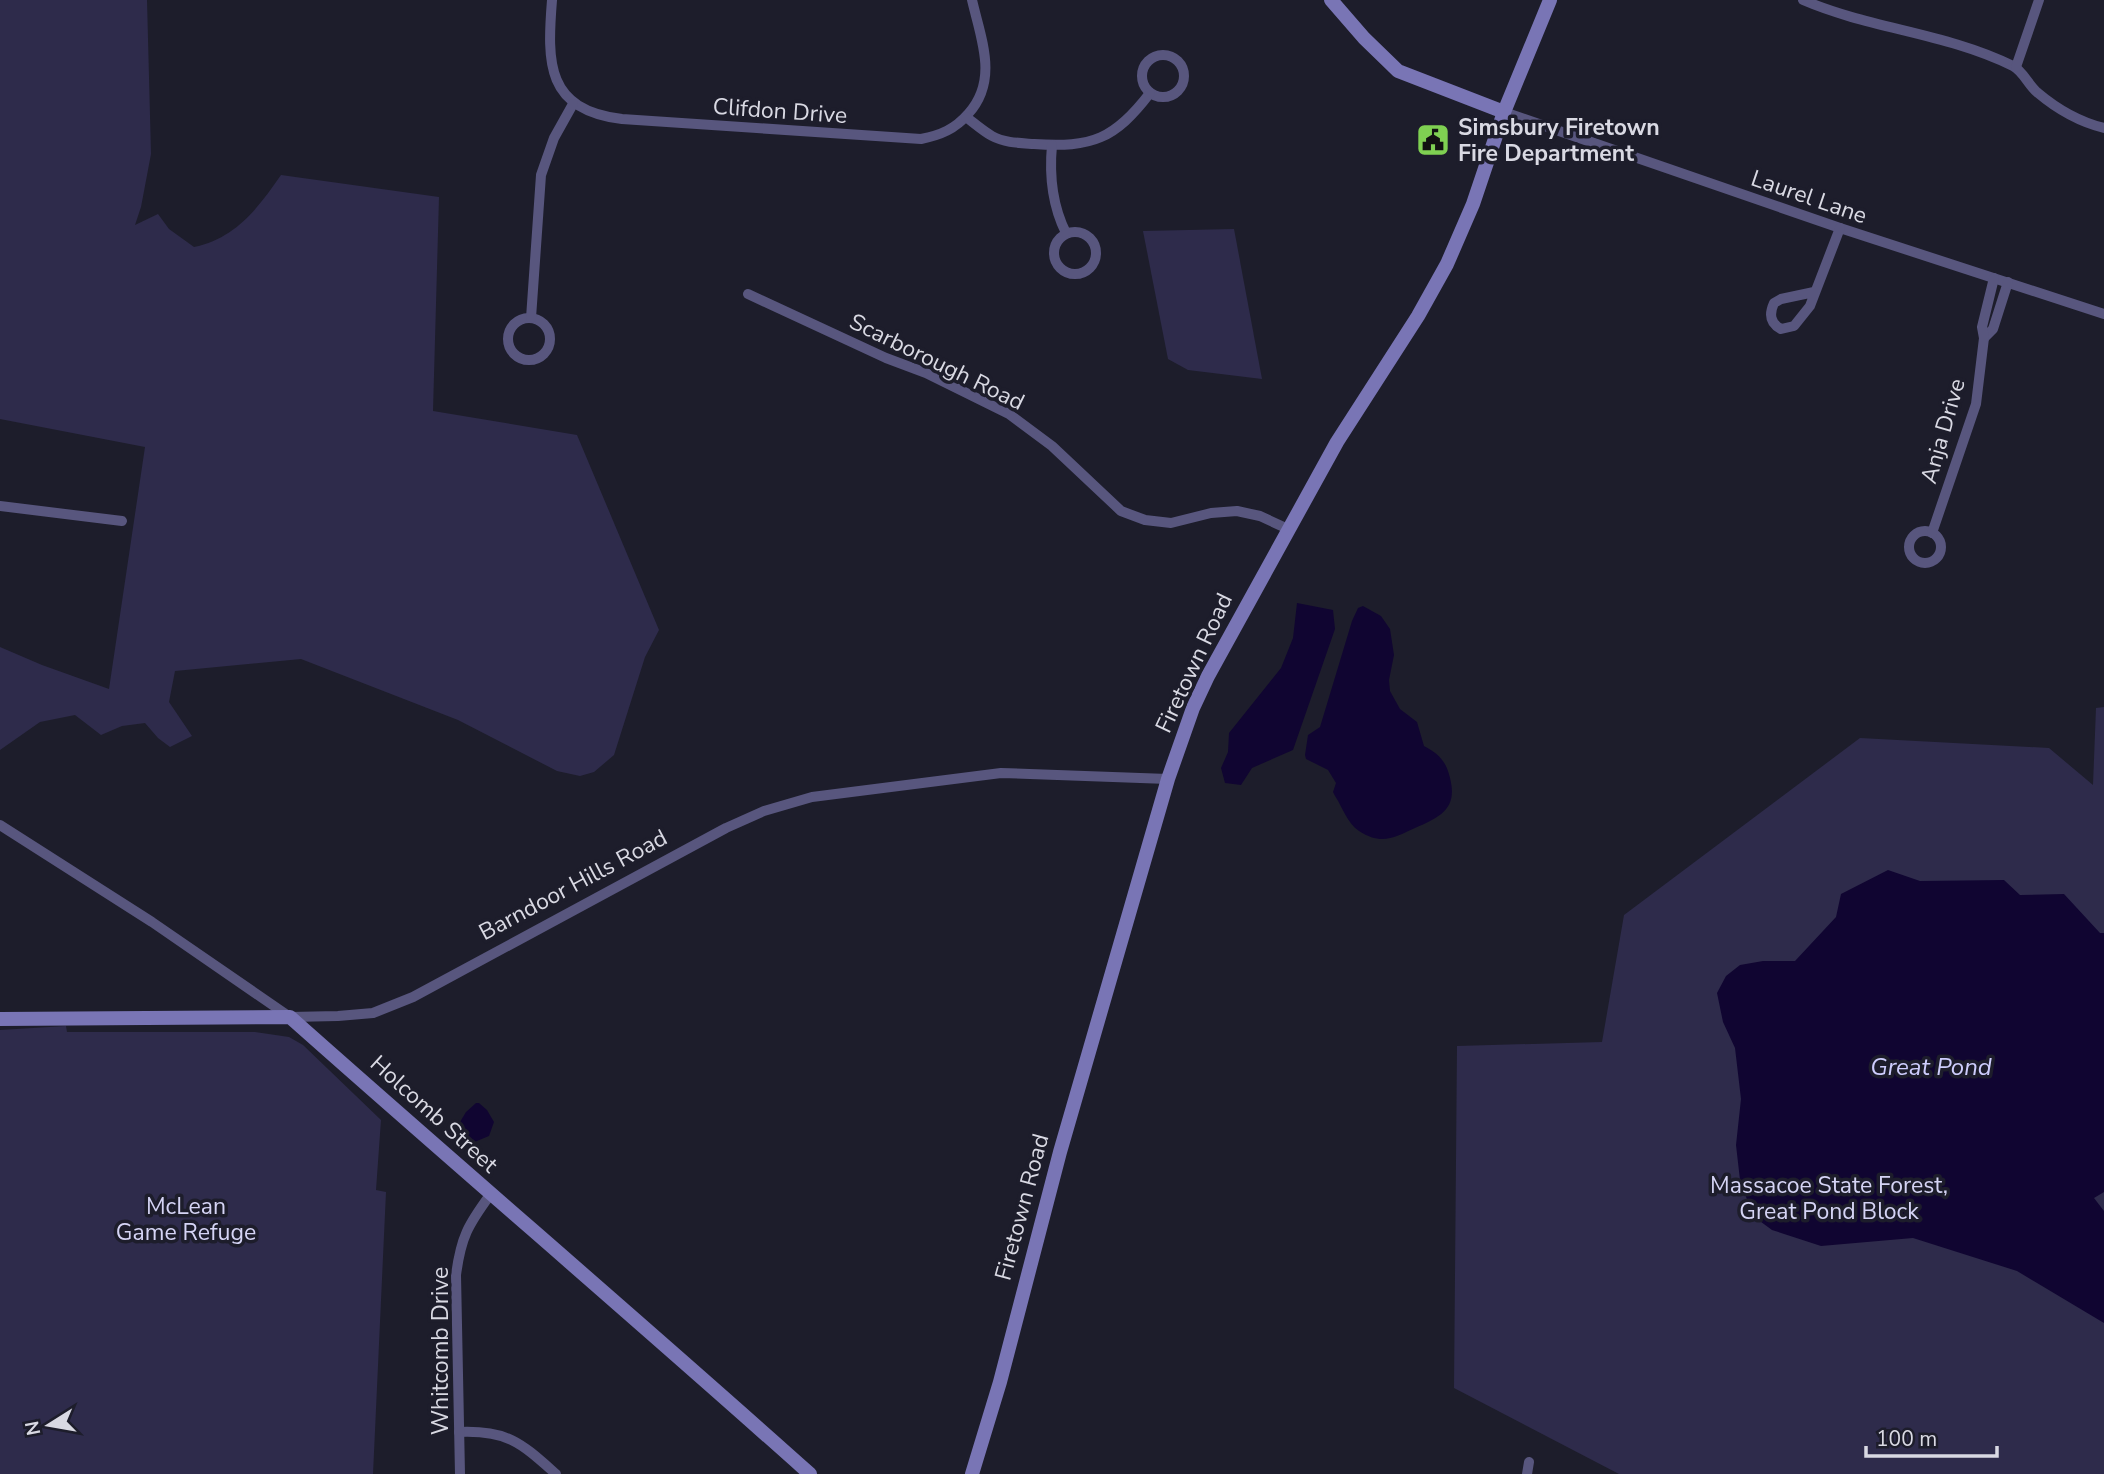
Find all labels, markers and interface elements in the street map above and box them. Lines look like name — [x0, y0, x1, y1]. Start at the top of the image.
street label: Clifdon Drive — [712, 91, 848, 131]
place label: Simsbury Firetown Fire Department — [1458, 112, 1660, 169]
public building icon: Simsbury Firetown Fire Department — [1414, 121, 1452, 159]
street label: Laurel Lane — [1747, 163, 1871, 231]
street label: Scarborough Road — [844, 306, 1030, 418]
street label: Anja Drive — [1913, 375, 1973, 487]
street label: Firetown Road — [1148, 588, 1240, 738]
street label: Barndoor Hills Road — [473, 822, 673, 948]
street label: Holcomb Street — [363, 1048, 505, 1180]
water label: Great Pond — [1870, 1051, 1992, 1083]
street label: Firetown Road — [988, 1130, 1056, 1284]
park label: Massacoe State Forest, Great Pond Block — [1710, 1170, 1948, 1227]
park label: McLean Game Refuge — [116, 1191, 256, 1248]
street label: Whitcomb Drive — [425, 1267, 456, 1435]
north arrow — [14, 1390, 84, 1460]
scale bar — [1866, 1414, 1997, 1458]
text: N — [19, 1419, 47, 1438]
text: 100 m — [1876, 1425, 1937, 1453]

